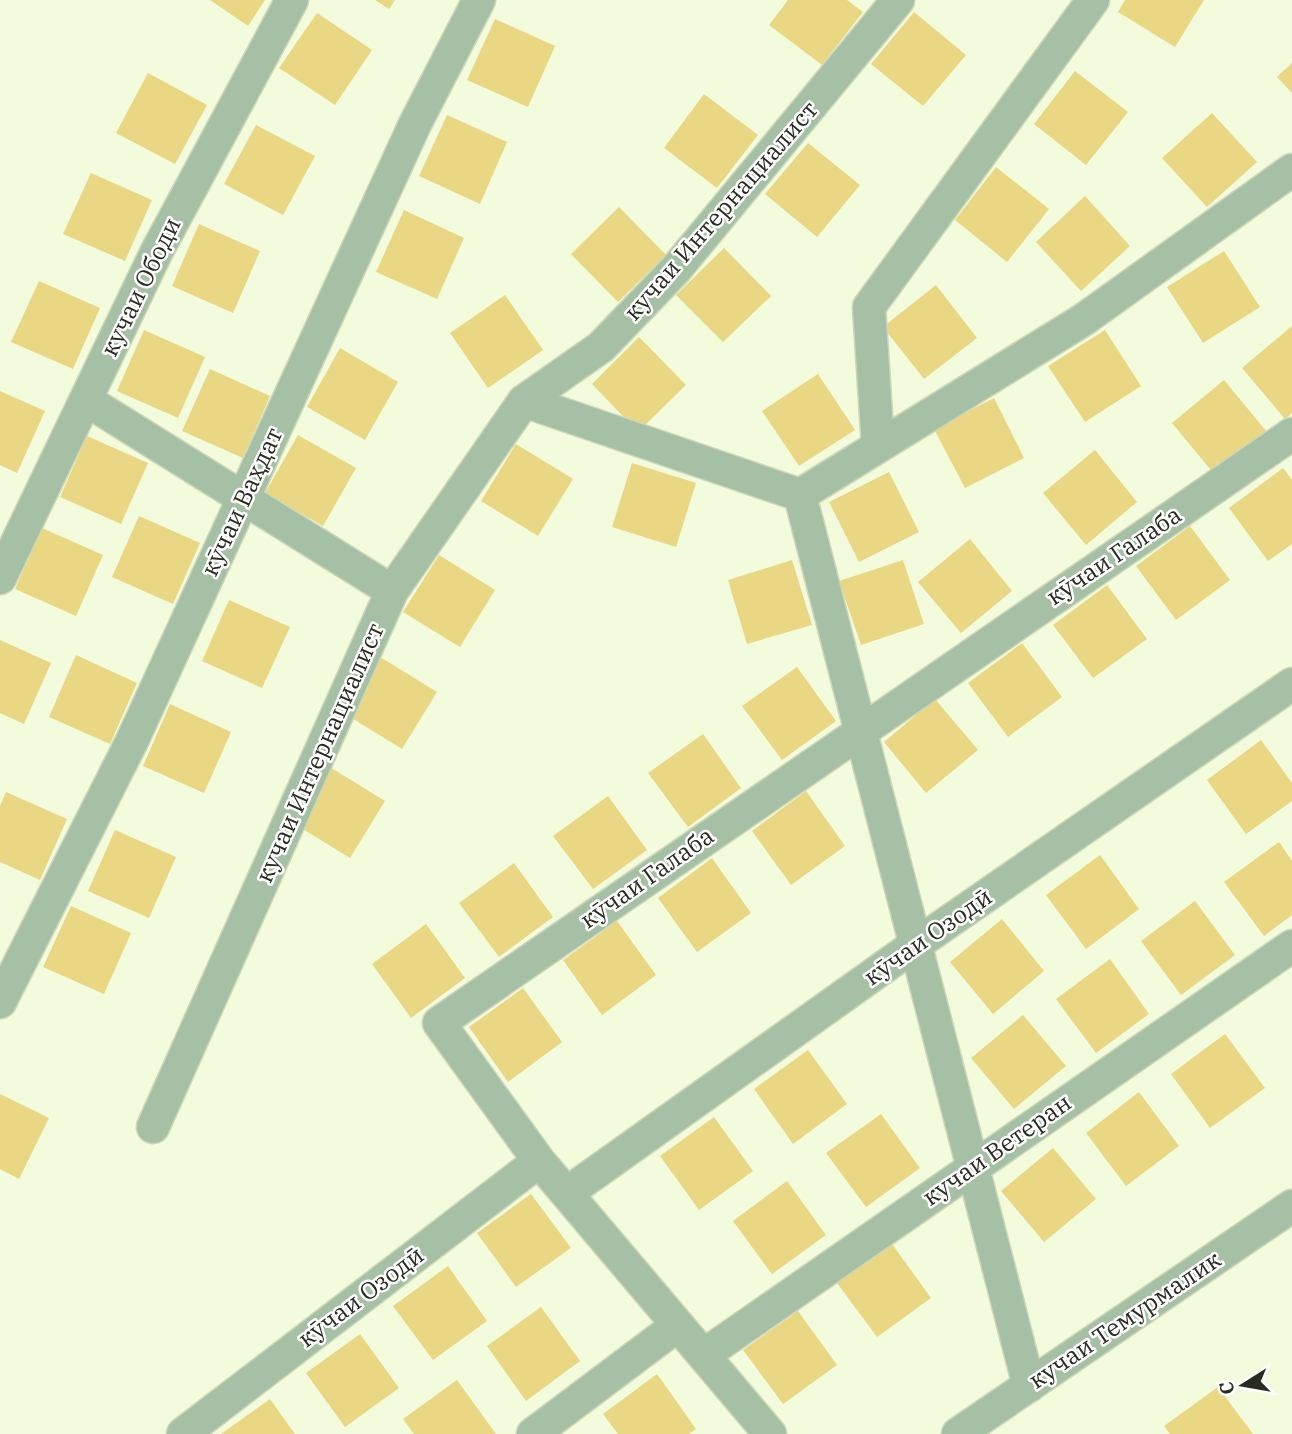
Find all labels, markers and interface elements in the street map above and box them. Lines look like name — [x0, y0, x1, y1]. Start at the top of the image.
street label: кучаи Интернациалист — [616, 94, 824, 327]
street label: кучаи Ободи — [93, 212, 188, 361]
street label: кӯчаи Ваҳдат — [193, 422, 289, 581]
street label: кӯчаи Галаба — [1040, 498, 1187, 612]
street label: кучаи Интернациалист — [247, 618, 391, 887]
street label: кӯчаи Галаба — [573, 819, 720, 935]
street label: кӯчаи Озодӣ — [857, 880, 998, 992]
street label: кучаи Ветеран — [916, 1086, 1077, 1212]
street label: кӯчаи Озодӣ — [291, 1238, 430, 1354]
street label: кучаи Темурмалик — [1022, 1243, 1227, 1395]
north arrow — [1208, 1350, 1278, 1420]
text: С — [1213, 1380, 1239, 1397]

